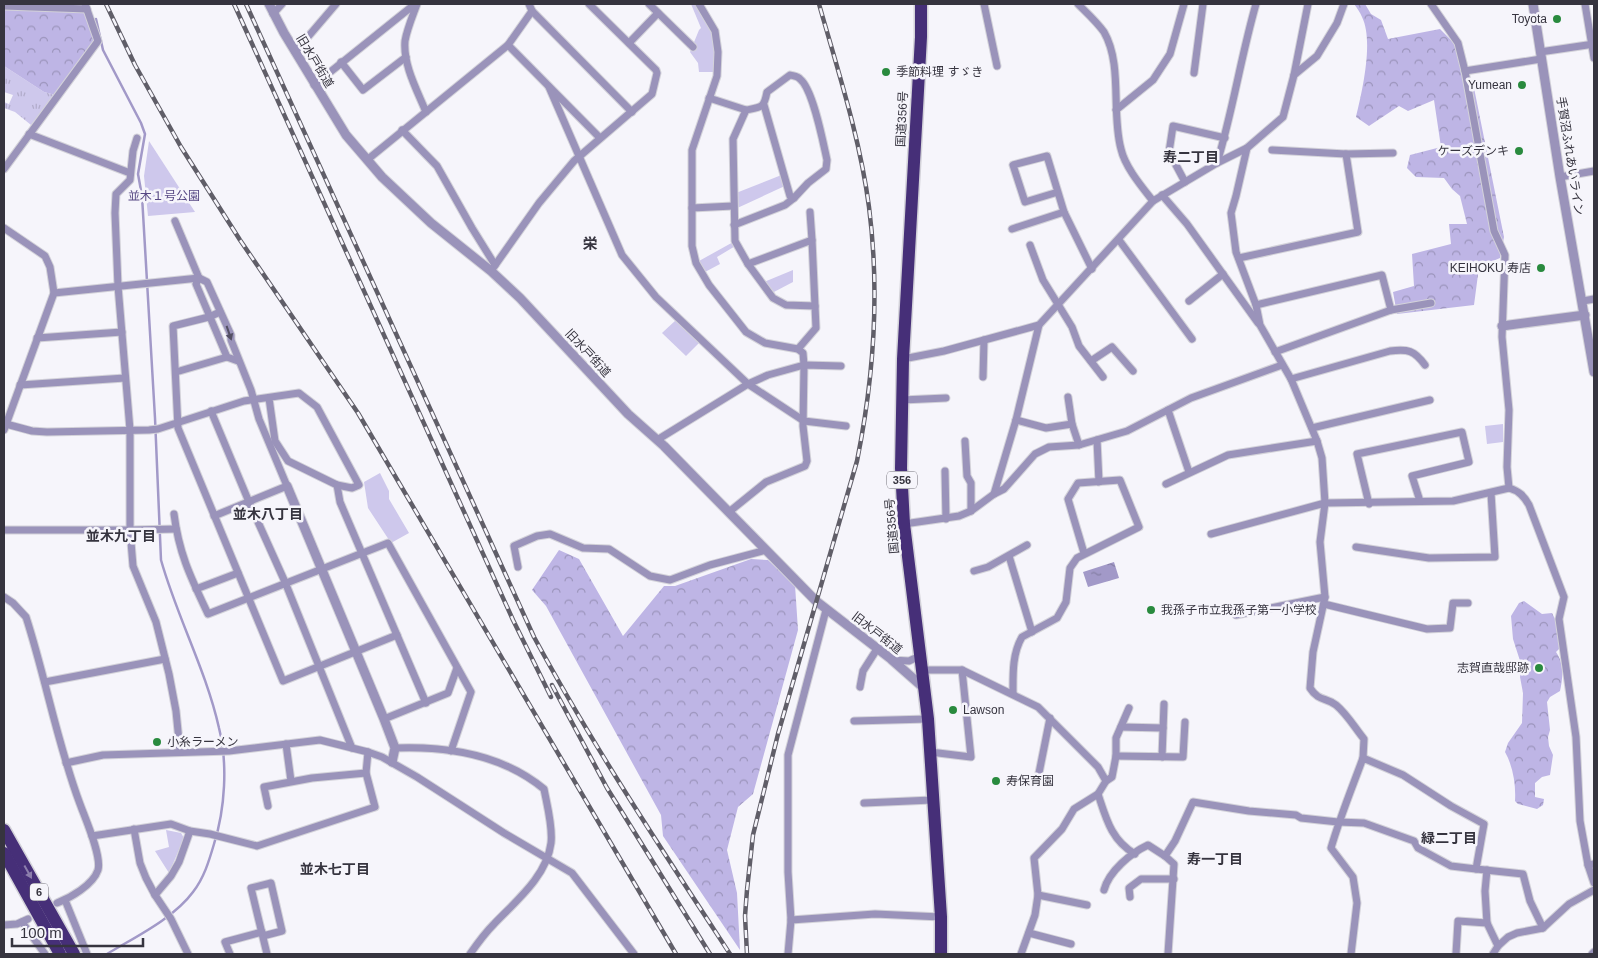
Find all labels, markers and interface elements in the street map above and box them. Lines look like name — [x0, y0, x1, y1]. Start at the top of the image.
place label: Toyota — [1512, 12, 1547, 26]
marker: Toyota — [1551, 13, 1563, 25]
street label: 旧水戸街道 — [294, 32, 336, 90]
place label: 季節料理 すゞき — [896, 65, 983, 79]
marker: 季節料理 すゞき — [880, 66, 892, 78]
place label: Yumean — [1468, 78, 1512, 92]
marker: Yumean — [1516, 79, 1528, 91]
street label: 国道356号 — [894, 91, 910, 147]
street label: 手賀沼ふれあいライン — [1554, 96, 1586, 216]
place label: ケーズデンキ — [1438, 144, 1509, 158]
marker: ケーズデンキ — [1513, 145, 1525, 157]
district label: 寿二丁目 — [1163, 149, 1219, 165]
park label: 並木１号公園 — [128, 189, 200, 203]
district label: 栄 — [582, 235, 598, 252]
place label: KEIHOKU 寿店 — [1450, 261, 1531, 275]
marker: KEIHOKU 寿店 — [1535, 262, 1547, 274]
one-way arrow — [226, 326, 233, 341]
street label: 旧水戸街道 — [562, 326, 614, 380]
road number: 356 — [887, 472, 917, 488]
street label: 国道356号 — [883, 497, 901, 555]
district label: 並木八丁目 — [233, 506, 303, 522]
district label: 並木九丁目 — [86, 528, 156, 544]
place label: 我孫子市立我孫子第一小学校 — [1161, 603, 1317, 617]
marker: 我孫子市立我孫子第一小学校 — [1145, 604, 1157, 616]
street label: 旧水戸街道 — [849, 609, 905, 657]
place label: 志賀直哉邸跡 — [1457, 661, 1529, 675]
marker: 志賀直哉邸跡 — [1533, 662, 1545, 674]
place label: Lawson — [963, 703, 1004, 717]
marker: Lawson — [947, 704, 959, 716]
place label: 小糸ラーメン — [167, 735, 239, 749]
marker: 小糸ラーメン — [151, 736, 163, 748]
place label: 寿保育園 — [1006, 774, 1054, 788]
marker: 寿保育園 — [990, 775, 1002, 787]
district label: 緑二丁目 — [1421, 830, 1477, 846]
district label: 寿一丁目 — [1187, 851, 1243, 867]
district label: 並木七丁目 — [300, 861, 370, 877]
one-way arrow — [23, 865, 32, 879]
road number: 6 — [30, 884, 48, 900]
scale bar — [12, 916, 144, 948]
text: 100 m — [20, 924, 62, 941]

